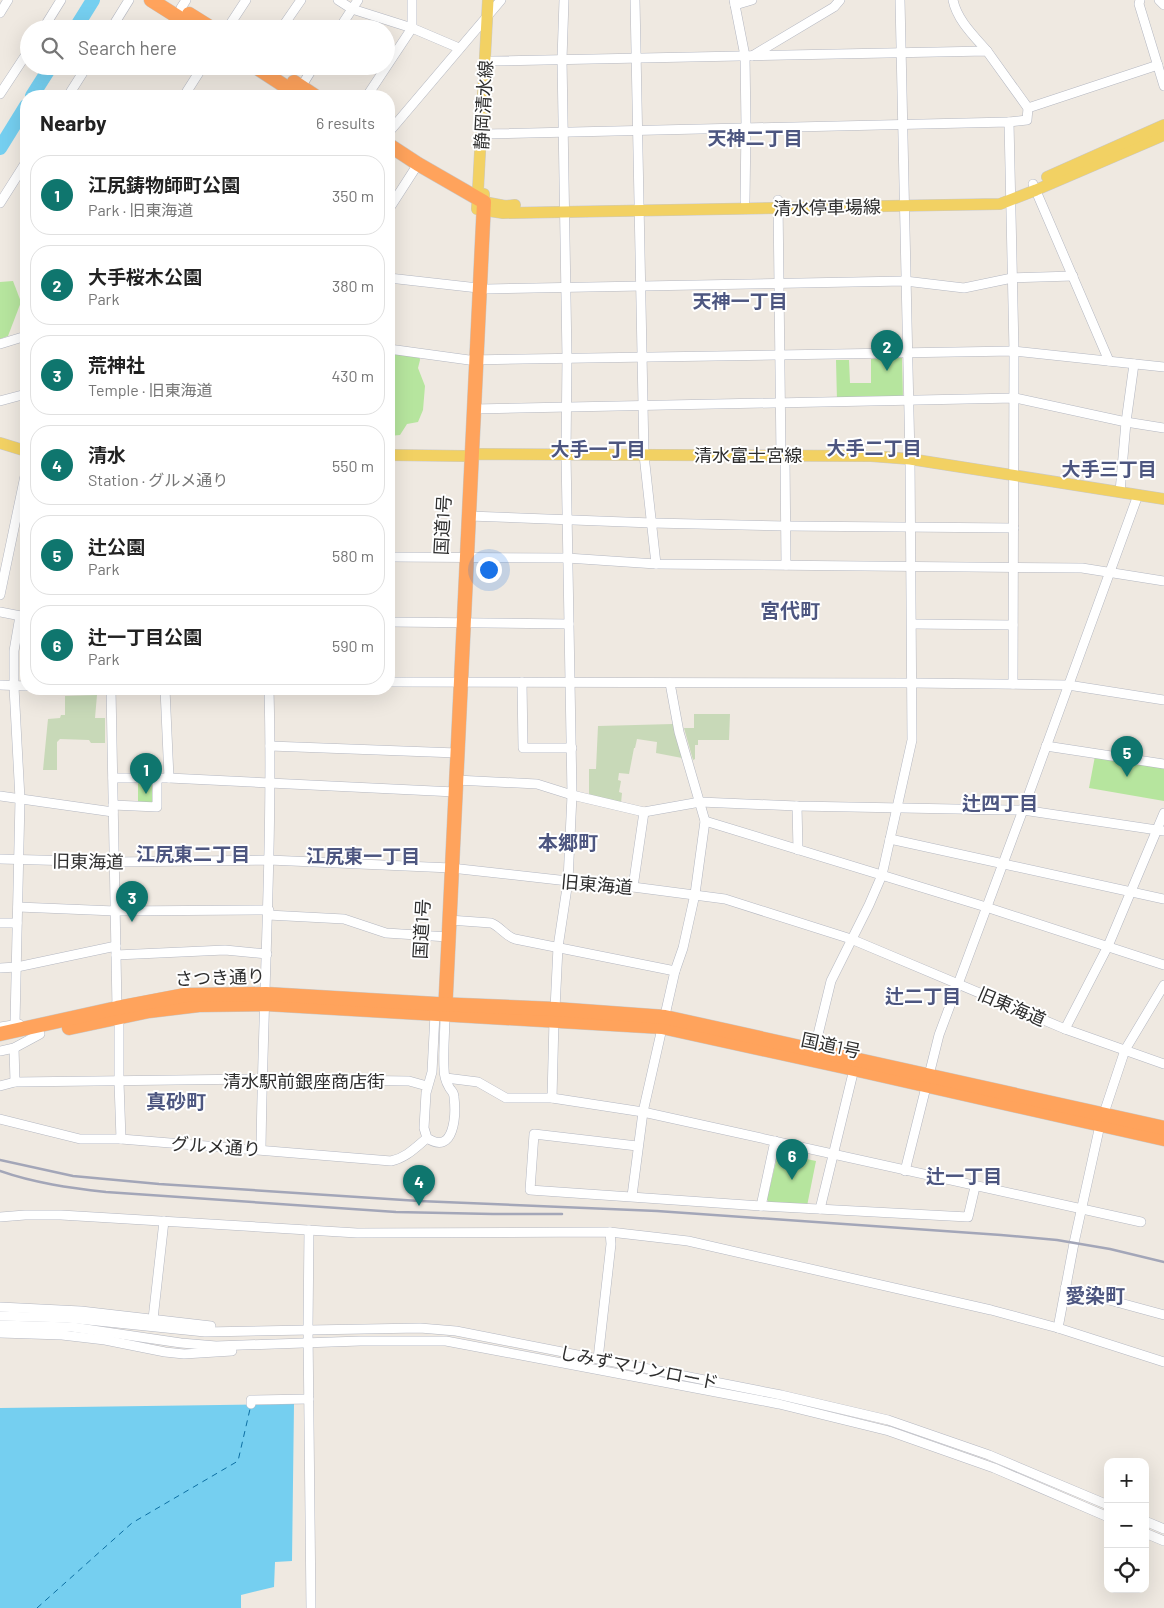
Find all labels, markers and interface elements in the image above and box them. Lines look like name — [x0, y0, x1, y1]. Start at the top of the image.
search box — [20, 20, 395, 75]
icon: search — [38, 34, 66, 62]
text: Search here — [78, 36, 177, 59]
street label: 静岡清水線 — [470, 59, 496, 151]
text: Nearby — [40, 110, 106, 135]
text: 6 results — [316, 113, 375, 132]
district label: 天神二丁目 — [707, 126, 803, 149]
text: 江尻鋳物師町公園 — [88, 173, 240, 196]
text: 1 — [54, 186, 60, 205]
text: 350 m — [332, 186, 374, 205]
street label: 清水停車場線 — [773, 195, 881, 219]
text: Park · 旧東海道 — [88, 200, 193, 219]
text: 大手桜木公園 — [88, 265, 202, 288]
text: 2 — [53, 276, 61, 295]
text: 380 m — [332, 276, 374, 295]
text: Park — [88, 289, 119, 308]
district label: 天神一丁目 — [692, 289, 788, 312]
pin: 2 — [871, 330, 903, 371]
text: 荒神社 — [88, 353, 145, 376]
text: 3 — [53, 366, 61, 385]
text: 430 m — [331, 366, 374, 385]
text: Temple · 旧東海道 — [88, 380, 213, 399]
district label: 大手二丁目 — [826, 436, 922, 459]
district label: 大手一丁目 — [550, 437, 646, 460]
text: 清水 — [88, 443, 126, 466]
street label: 清水富士宮線 — [694, 444, 802, 466]
text: 4 — [52, 456, 62, 475]
text: 550 m — [332, 456, 374, 475]
district label: 大手三丁目 — [1061, 457, 1157, 480]
text: Station · グルメ通り — [88, 470, 228, 489]
street label: 国道1号 — [429, 494, 455, 556]
text: 辻公園 — [88, 535, 145, 558]
text: 5 — [53, 546, 61, 565]
text: 580 m — [332, 546, 374, 565]
your location — [476, 557, 502, 583]
text: Park — [88, 559, 119, 578]
district label: 宮代町 — [760, 598, 820, 622]
text: 辻一丁目公園 — [88, 625, 202, 648]
text: 6 — [53, 636, 61, 655]
text: 590 m — [332, 636, 374, 655]
text: Park — [88, 649, 119, 668]
pin: 5 — [1111, 736, 1143, 777]
pin: 1 — [130, 753, 162, 794]
district label: 辻四丁目 — [962, 791, 1038, 814]
district label: 本郷町 — [538, 830, 598, 854]
district label: 江尻東二丁目 — [136, 842, 250, 865]
district label: 江尻東一丁目 — [306, 844, 420, 867]
street label: 旧東海道 — [52, 849, 124, 873]
street label: 旧東海道 — [560, 870, 634, 898]
pin: 3 — [116, 881, 148, 922]
street label: 国道1号 — [408, 898, 434, 960]
street label: さつき通り — [175, 964, 265, 990]
street label: 旧東海道 — [975, 982, 1049, 1030]
district label: 辻二丁目 — [885, 984, 961, 1007]
street label: 国道1号 — [799, 1028, 863, 1062]
street label: 清水駅前銀座商店街 — [223, 1070, 385, 1092]
district label: 真砂町 — [146, 1089, 206, 1113]
street label: グルメ通り — [170, 1132, 262, 1160]
pin: 6 — [776, 1139, 808, 1180]
district label: 辻一丁目 — [926, 1164, 1002, 1187]
pin: 4 — [403, 1165, 435, 1206]
district label: 愛染町 — [1065, 1283, 1125, 1307]
street label: しみずマリンロード — [557, 1341, 721, 1393]
map controls — [1104, 1458, 1149, 1593]
button: + — [1104, 1458, 1149, 1503]
button: − — [1104, 1503, 1149, 1548]
button: locate — [1104, 1548, 1149, 1593]

